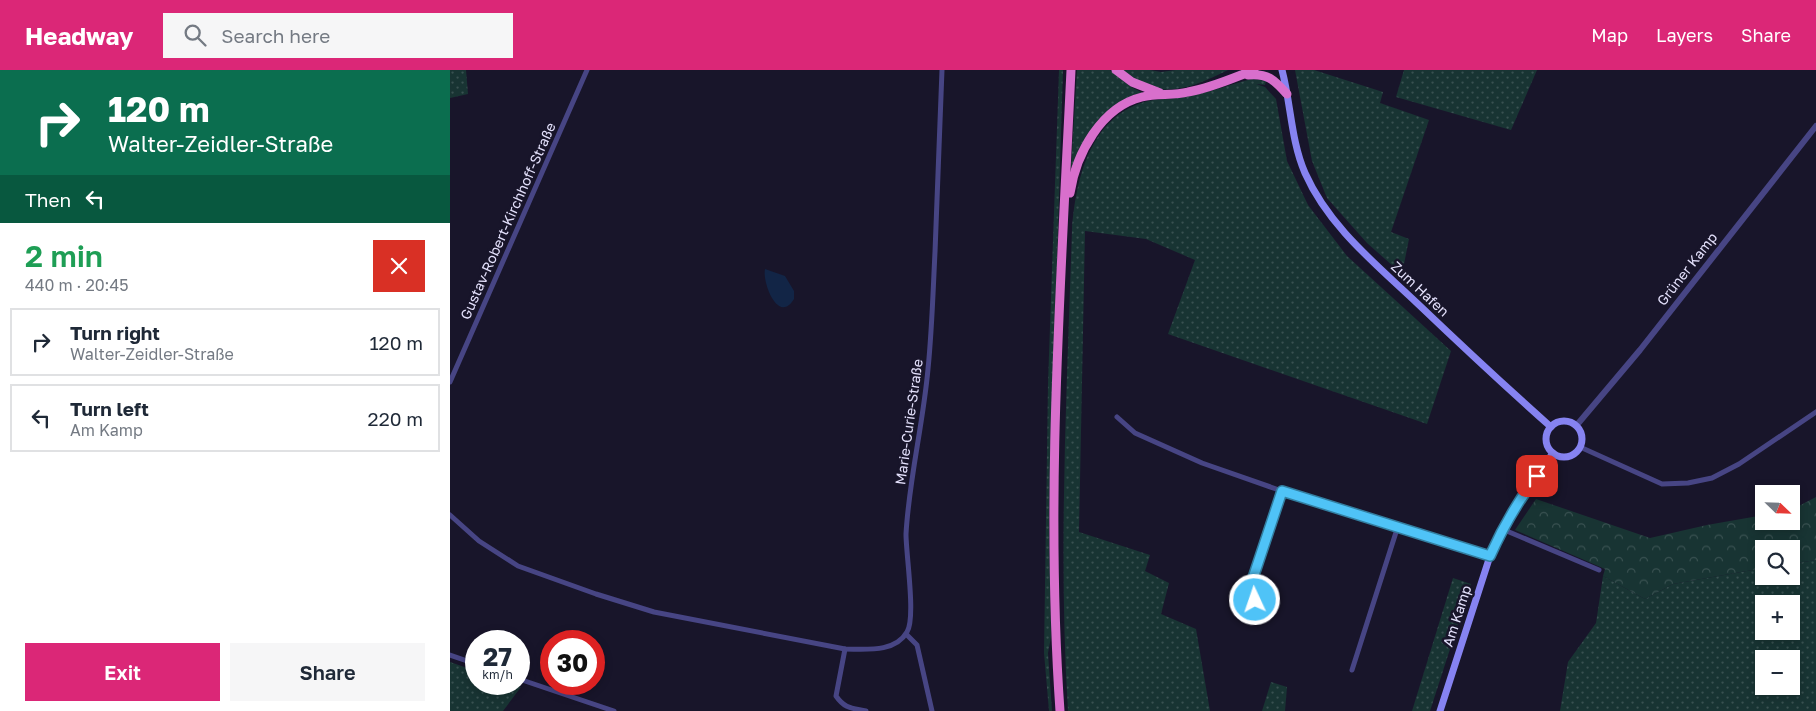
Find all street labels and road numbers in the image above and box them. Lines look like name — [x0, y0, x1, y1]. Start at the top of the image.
street label: Gustav-Robert-Kirchhoff-Straße — [456, 120, 559, 322]
street label: Grüner Kamp — [1653, 229, 1720, 309]
street label: Zum Hafen — [1388, 258, 1453, 320]
street label: Marie-Curie-Straße — [891, 358, 926, 486]
street label: Am Kamp — [1439, 583, 1474, 649]

